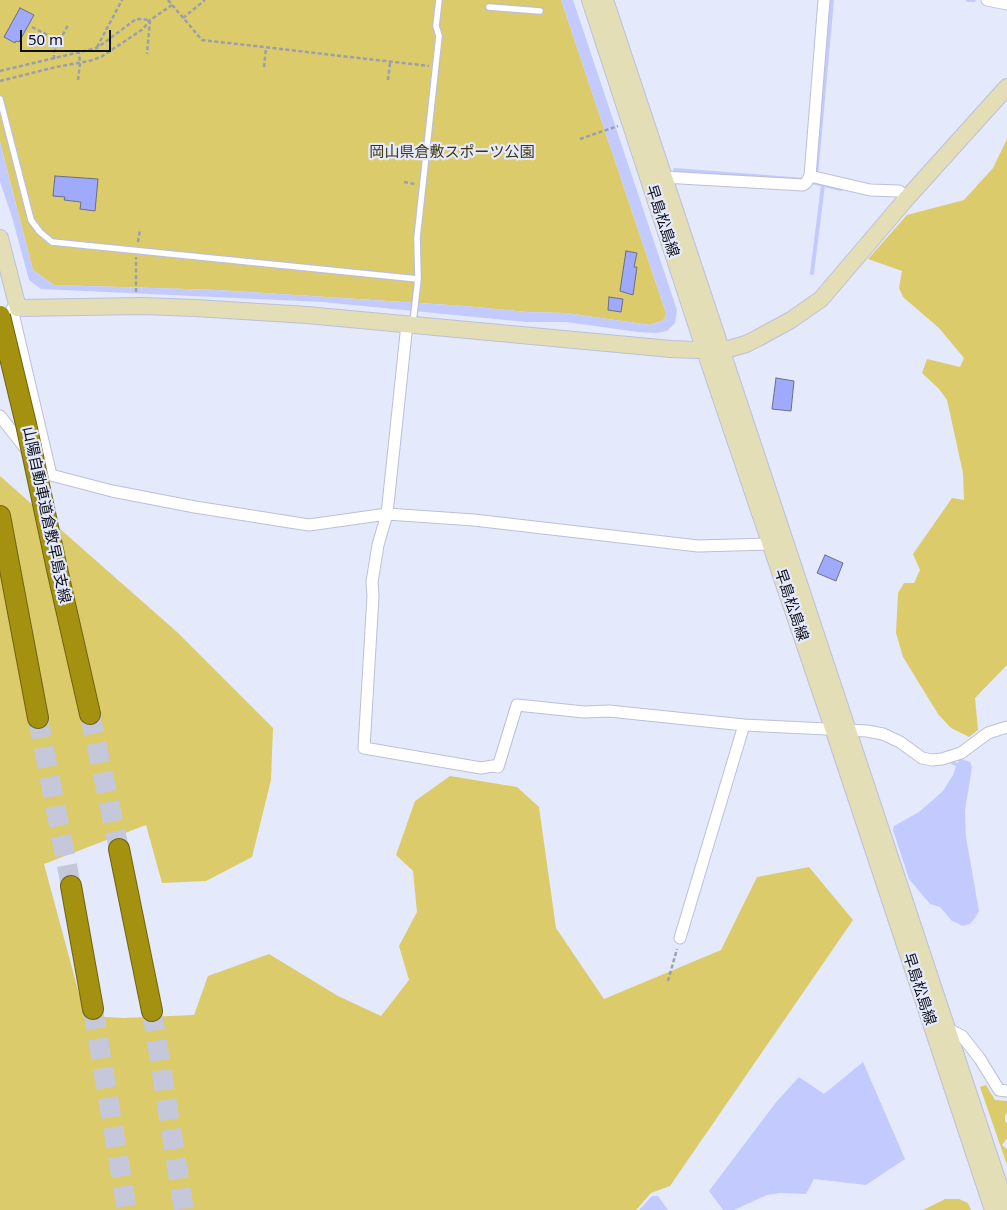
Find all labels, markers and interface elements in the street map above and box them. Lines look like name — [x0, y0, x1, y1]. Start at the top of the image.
scale bar — [22, 20, 114, 52]
text: 50 m — [28, 29, 63, 49]
park label: 岡山県倉敷スポーツ公園 — [370, 144, 534, 162]
street label: 早島松島線 — [642, 183, 682, 259]
street label: 山陽自動車道倉敷早島支線 — [18, 425, 74, 605]
street label: 早島松島線 — [770, 567, 812, 643]
street label: 早島松島線 — [899, 951, 939, 1027]

